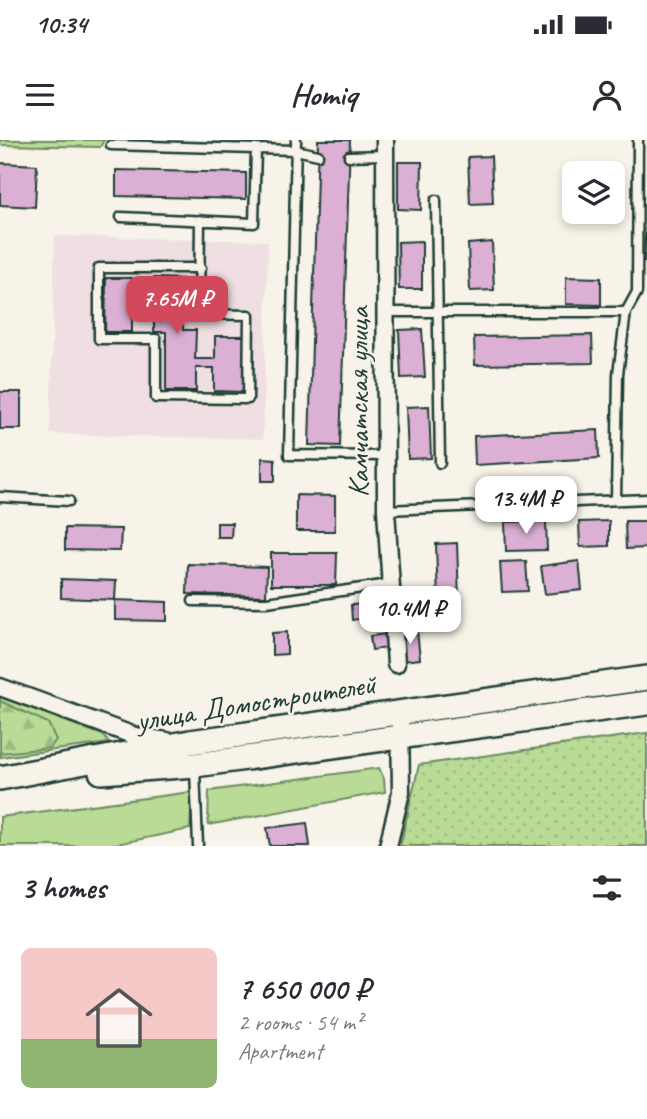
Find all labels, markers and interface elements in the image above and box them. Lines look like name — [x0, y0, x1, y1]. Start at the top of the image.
text: 10:34 — [35, 8, 87, 41]
text: Homiq — [290, 74, 357, 115]
icon: menu — [21, 76, 59, 114]
icon: person — [588, 76, 626, 114]
map controls — [562, 161, 625, 224]
button: layers — [562, 161, 625, 224]
pin: 7.65M ₽ — [112, 276, 242, 336]
text: 7.65M ₽ — [142, 284, 212, 313]
street label: Камчатская улица — [339, 305, 377, 497]
pin: 13.4M ₽ — [461, 476, 591, 536]
text: 13.4M ₽ — [491, 484, 561, 513]
pin: 10.4M ₽ — [345, 587, 475, 646]
text: 10.4M ₽ — [375, 594, 445, 623]
street label: улица Домостроителей — [132, 664, 380, 740]
text: 3 homes — [21, 869, 106, 907]
icon: filters — [588, 869, 626, 907]
text: 7 650 000 ₽ — [238, 970, 370, 1008]
icon: home — [77, 976, 161, 1060]
text: 2 rooms · 54 m² — [238, 1008, 362, 1037]
text: Apartment — [238, 1037, 323, 1066]

